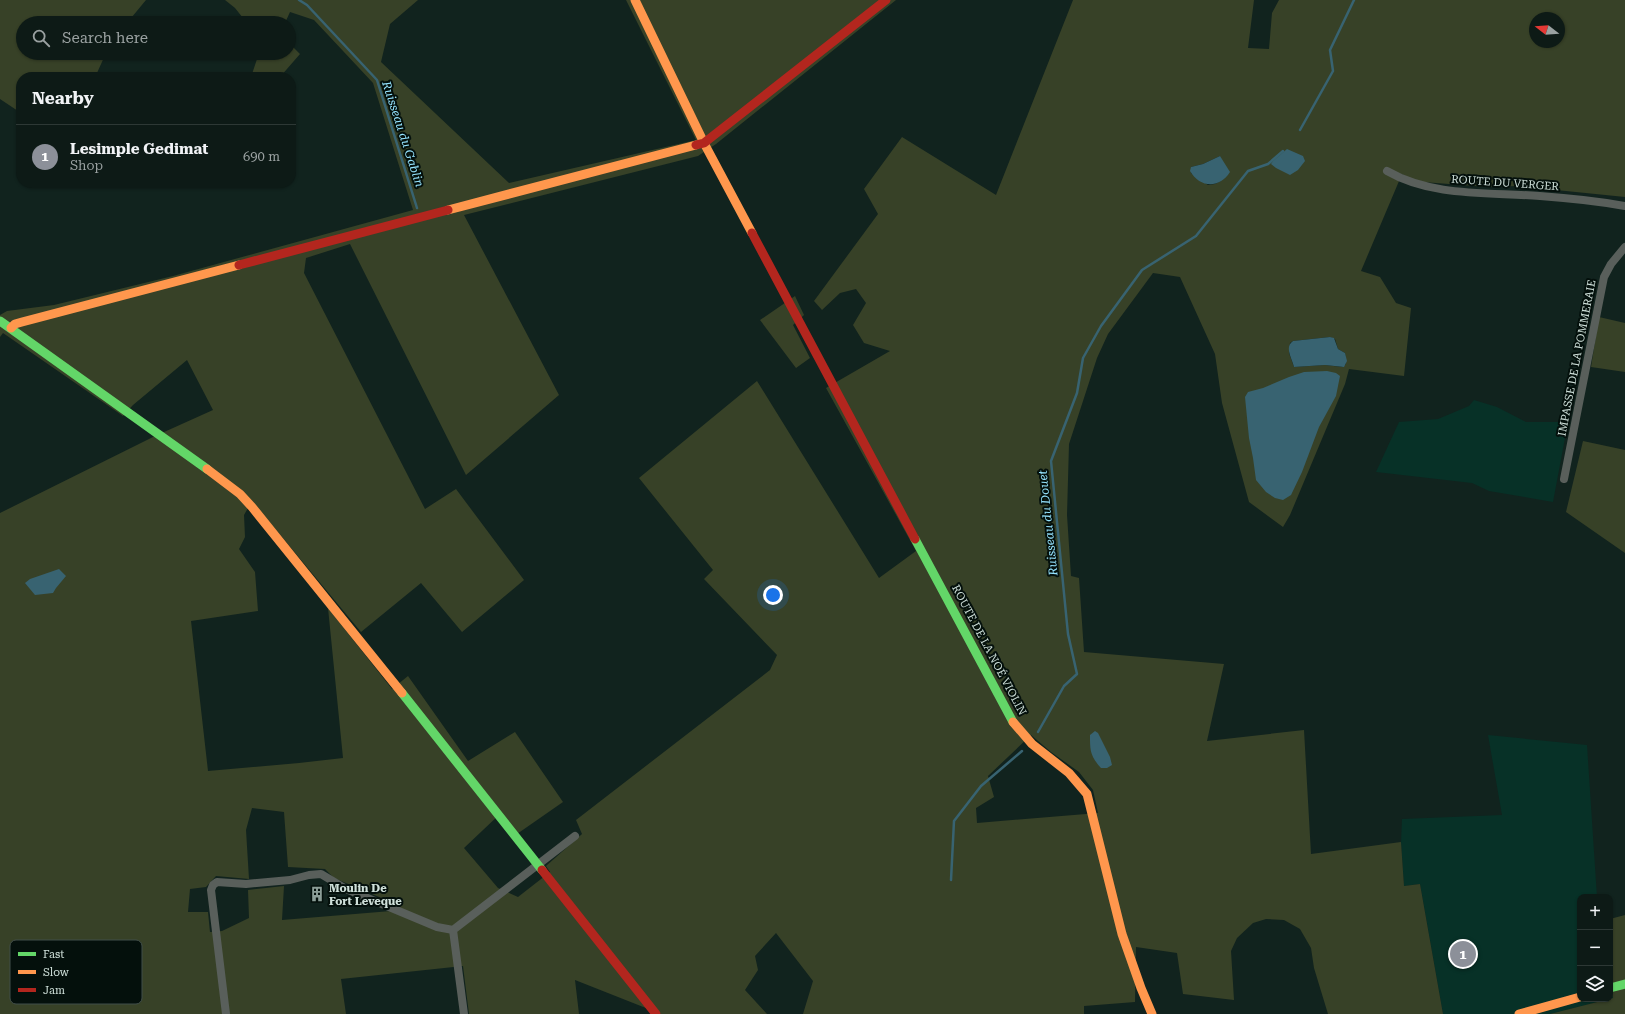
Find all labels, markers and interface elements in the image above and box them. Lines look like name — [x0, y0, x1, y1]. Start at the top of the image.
north arrow — [1529, 12, 1565, 48]
search box — [16, 16, 296, 60]
icon: search — [30, 27, 52, 49]
text: Search here — [62, 29, 148, 47]
water label: Ruisseau du Gablin — [379, 78, 427, 189]
text: Nearby — [32, 88, 94, 108]
text: Lesimple Gedimat — [70, 140, 208, 158]
text: 1 — [41, 149, 49, 164]
text: 690 m — [243, 149, 280, 164]
text: Shop — [70, 158, 103, 173]
street label: ROUTE DU VERGER — [1451, 173, 1560, 193]
street label: IMPASSE DE LA POMMERAIE — [1555, 279, 1599, 437]
water label: Ruisseau du Douet — [1035, 469, 1061, 577]
street label: ROUTE DE LA NOÉ VIOLIN — [949, 582, 1030, 718]
your location — [763, 585, 783, 605]
place label: Moulin De Fort Leveque — [329, 882, 402, 908]
building icon: Moulin De Fort Leveque — [308, 885, 326, 903]
map controls — [1577, 894, 1613, 1002]
button: + — [1577, 894, 1613, 930]
button: − — [1577, 930, 1613, 966]
pin: 1 — [1450, 939, 1476, 969]
legend — [10, 940, 142, 1004]
text: Fast — [43, 948, 64, 961]
text: Slow — [43, 966, 70, 979]
button: layers — [1577, 966, 1613, 1002]
text: Jam — [43, 984, 65, 997]

